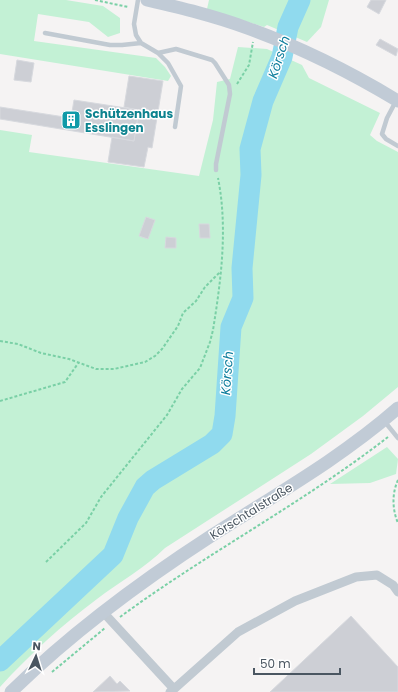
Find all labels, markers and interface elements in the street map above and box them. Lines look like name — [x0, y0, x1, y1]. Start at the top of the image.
water label: Körsch — [263, 33, 295, 81]
place label: Schützenhaus Esslingen — [85, 105, 173, 136]
building icon: Schützenhaus Esslingen — [60, 109, 82, 131]
water label: Körsch — [216, 350, 238, 396]
street label: Körschtalstraße — [206, 479, 296, 543]
north arrow — [16, 636, 56, 676]
text: N — [32, 638, 41, 654]
scale bar — [254, 650, 340, 676]
text: 50 m — [260, 655, 291, 672]

